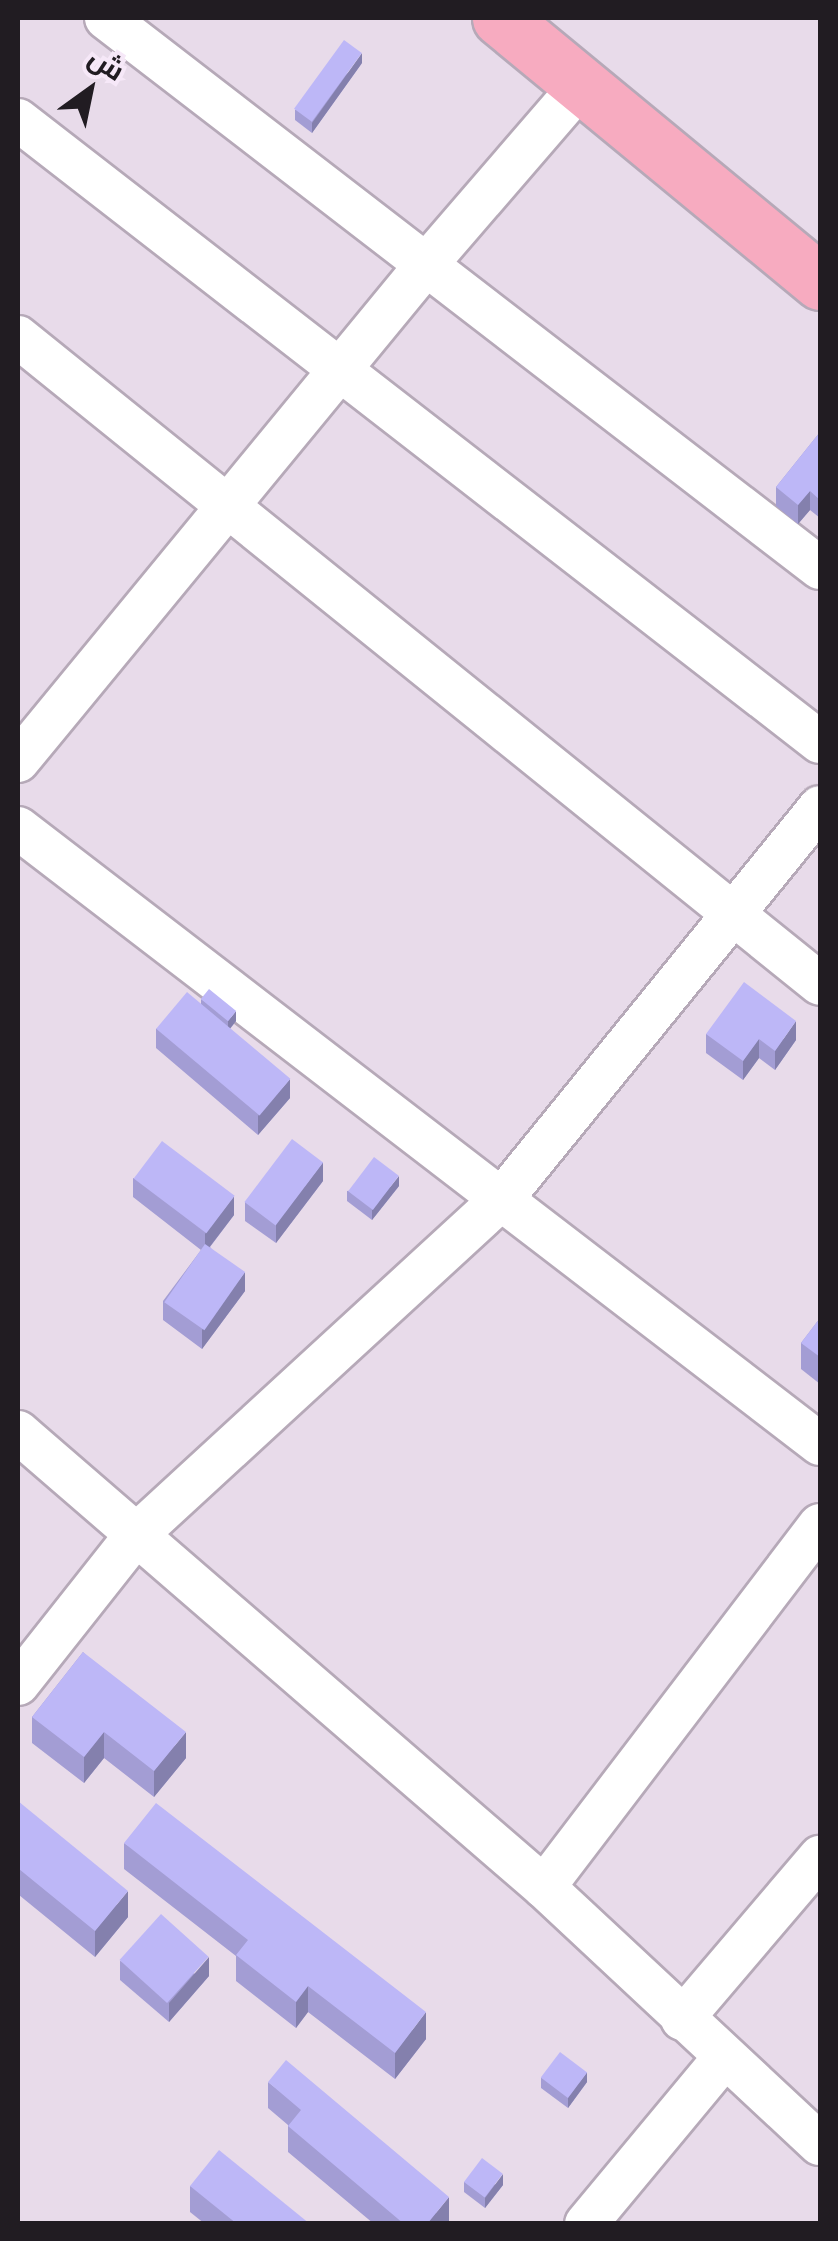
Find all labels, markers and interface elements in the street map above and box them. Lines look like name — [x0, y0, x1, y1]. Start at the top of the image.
north arrow — [40, 40, 140, 140]
text: ش — [82, 41, 131, 89]

